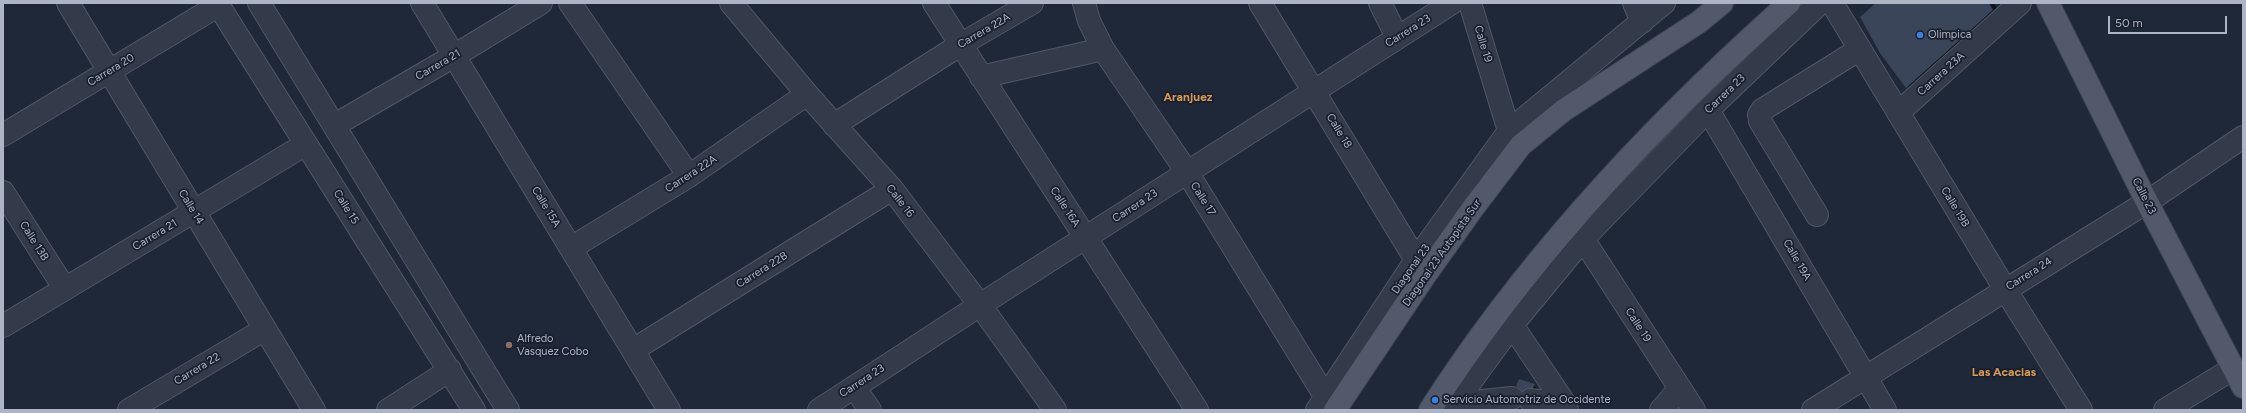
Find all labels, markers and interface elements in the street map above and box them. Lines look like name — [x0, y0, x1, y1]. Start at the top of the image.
scale bar — [2110, 8, 2229, 34]
street label: Carrera 22A — [955, 11, 1013, 51]
street label: Carrera 23 — [1383, 12, 1433, 50]
text: 50 m — [2115, 16, 2143, 30]
street label: Calle 19 — [1471, 24, 1495, 64]
place label: Olimpica — [1928, 28, 1971, 42]
marker: Olimpica — [1915, 30, 1925, 40]
street label: Carrera 21 — [413, 47, 463, 83]
street label: Carrera 23A — [1915, 49, 1967, 99]
street label: Carrera 20 — [85, 51, 137, 89]
street label: Carrera 23 — [1702, 71, 1748, 117]
district label: Aranjuez — [1163, 90, 1213, 104]
street label: Calle 18 — [1323, 111, 1355, 151]
street label: Carrera 22A — [663, 152, 719, 196]
street label: Calle 23 — [2129, 176, 2159, 216]
street label: Calle 17 — [1187, 180, 1219, 218]
street label: Calle 16 — [883, 182, 917, 220]
street label: Calle 15A — [529, 184, 563, 230]
street label: Calle 16A — [1047, 184, 1083, 230]
street label: Calle 19B — [1938, 184, 1972, 230]
street label: Calle 14 — [175, 187, 207, 227]
street label: Calle 15 — [330, 187, 362, 227]
street label: Carrera 23 — [1110, 187, 1160, 225]
street label: Diagonal 23 Autopista Sur — [1400, 197, 1484, 309]
street label: Carrera 21 — [130, 217, 180, 253]
street label: Calle 13B — [17, 219, 51, 263]
street label: Calle 19A — [1780, 237, 1814, 283]
street label: Diagonal 23 — [1389, 242, 1433, 296]
street label: Carrera 22B — [734, 249, 790, 291]
street label: Carrera 24 — [2003, 255, 2055, 293]
street label: Calle 19 — [1622, 306, 1654, 344]
place label: Alfredo Vasquez Cobo — [517, 332, 589, 358]
marker: Alfredo Vasquez Cobo — [504, 340, 514, 350]
street label: Carrera 22 — [172, 350, 222, 388]
street label: Carrera 23 — [837, 362, 887, 400]
district label: Las Acacias — [1972, 365, 2036, 379]
place label: Servicio Automotriz de Occidente — [1443, 393, 1611, 407]
marker: Servicio Automotriz de Occidente — [1430, 395, 1440, 405]

